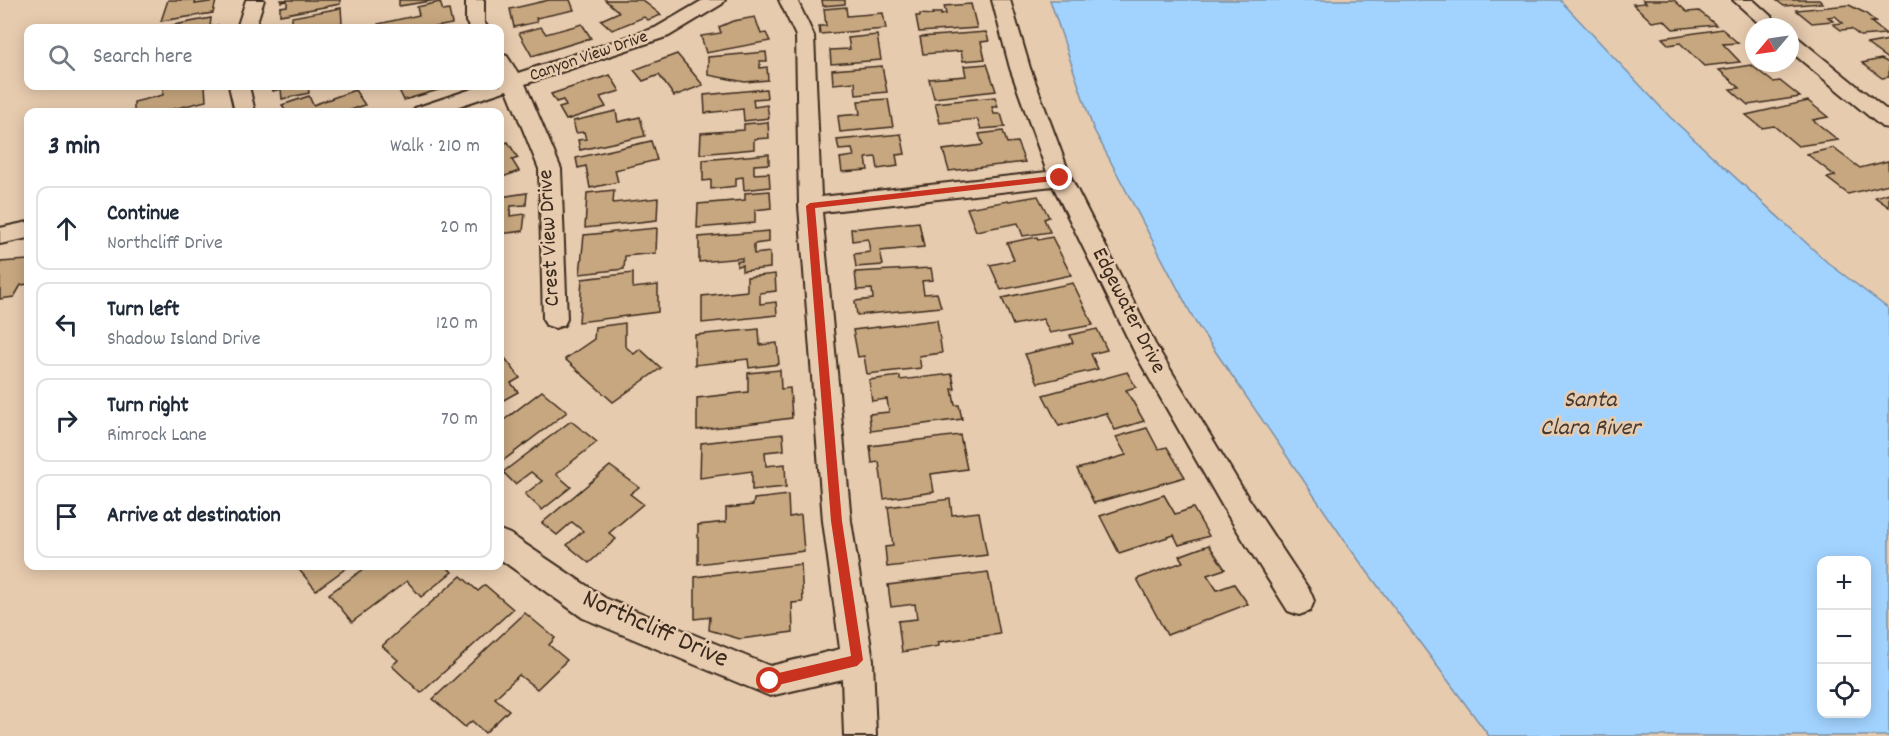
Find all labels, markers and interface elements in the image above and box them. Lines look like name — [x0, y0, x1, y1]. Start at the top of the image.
north arrow — [1745, 18, 1799, 72]
search box — [24, 24, 504, 90]
street label: Canyon View Drive — [526, 25, 652, 89]
icon: search — [45, 41, 78, 74]
text: Search here — [93, 42, 192, 73]
text: 3 min — [48, 129, 100, 166]
text: Walk · 210 m — [390, 133, 480, 161]
route end — [1046, 164, 1072, 190]
street label: Crest View Drive — [531, 169, 569, 307]
text: Continue — [107, 199, 179, 230]
icon: ahead — [50, 212, 83, 245]
text: 20 m — [440, 214, 478, 242]
text: Northcliff Drive — [107, 230, 223, 258]
street label: Edgewater Drive — [1083, 243, 1173, 379]
text: Turn left — [107, 295, 179, 326]
icon: left — [50, 308, 83, 341]
text: 120 m — [436, 310, 478, 338]
text: Shadow Island Drive — [107, 326, 261, 354]
water label: Santa Clara River — [1540, 384, 1643, 446]
text: Turn right — [107, 391, 189, 422]
icon: right — [50, 404, 83, 437]
text: 70 m — [441, 406, 478, 434]
text: Rimrock Lane — [107, 422, 207, 450]
icon: arrive — [50, 500, 83, 533]
text: Arrive at destination — [107, 501, 281, 532]
map controls — [1817, 556, 1871, 718]
button: + — [1817, 556, 1871, 610]
street label: Northcliff Drive — [576, 580, 734, 680]
button: − — [1817, 610, 1871, 664]
button: locate — [1817, 664, 1871, 718]
route start — [756, 667, 782, 693]

